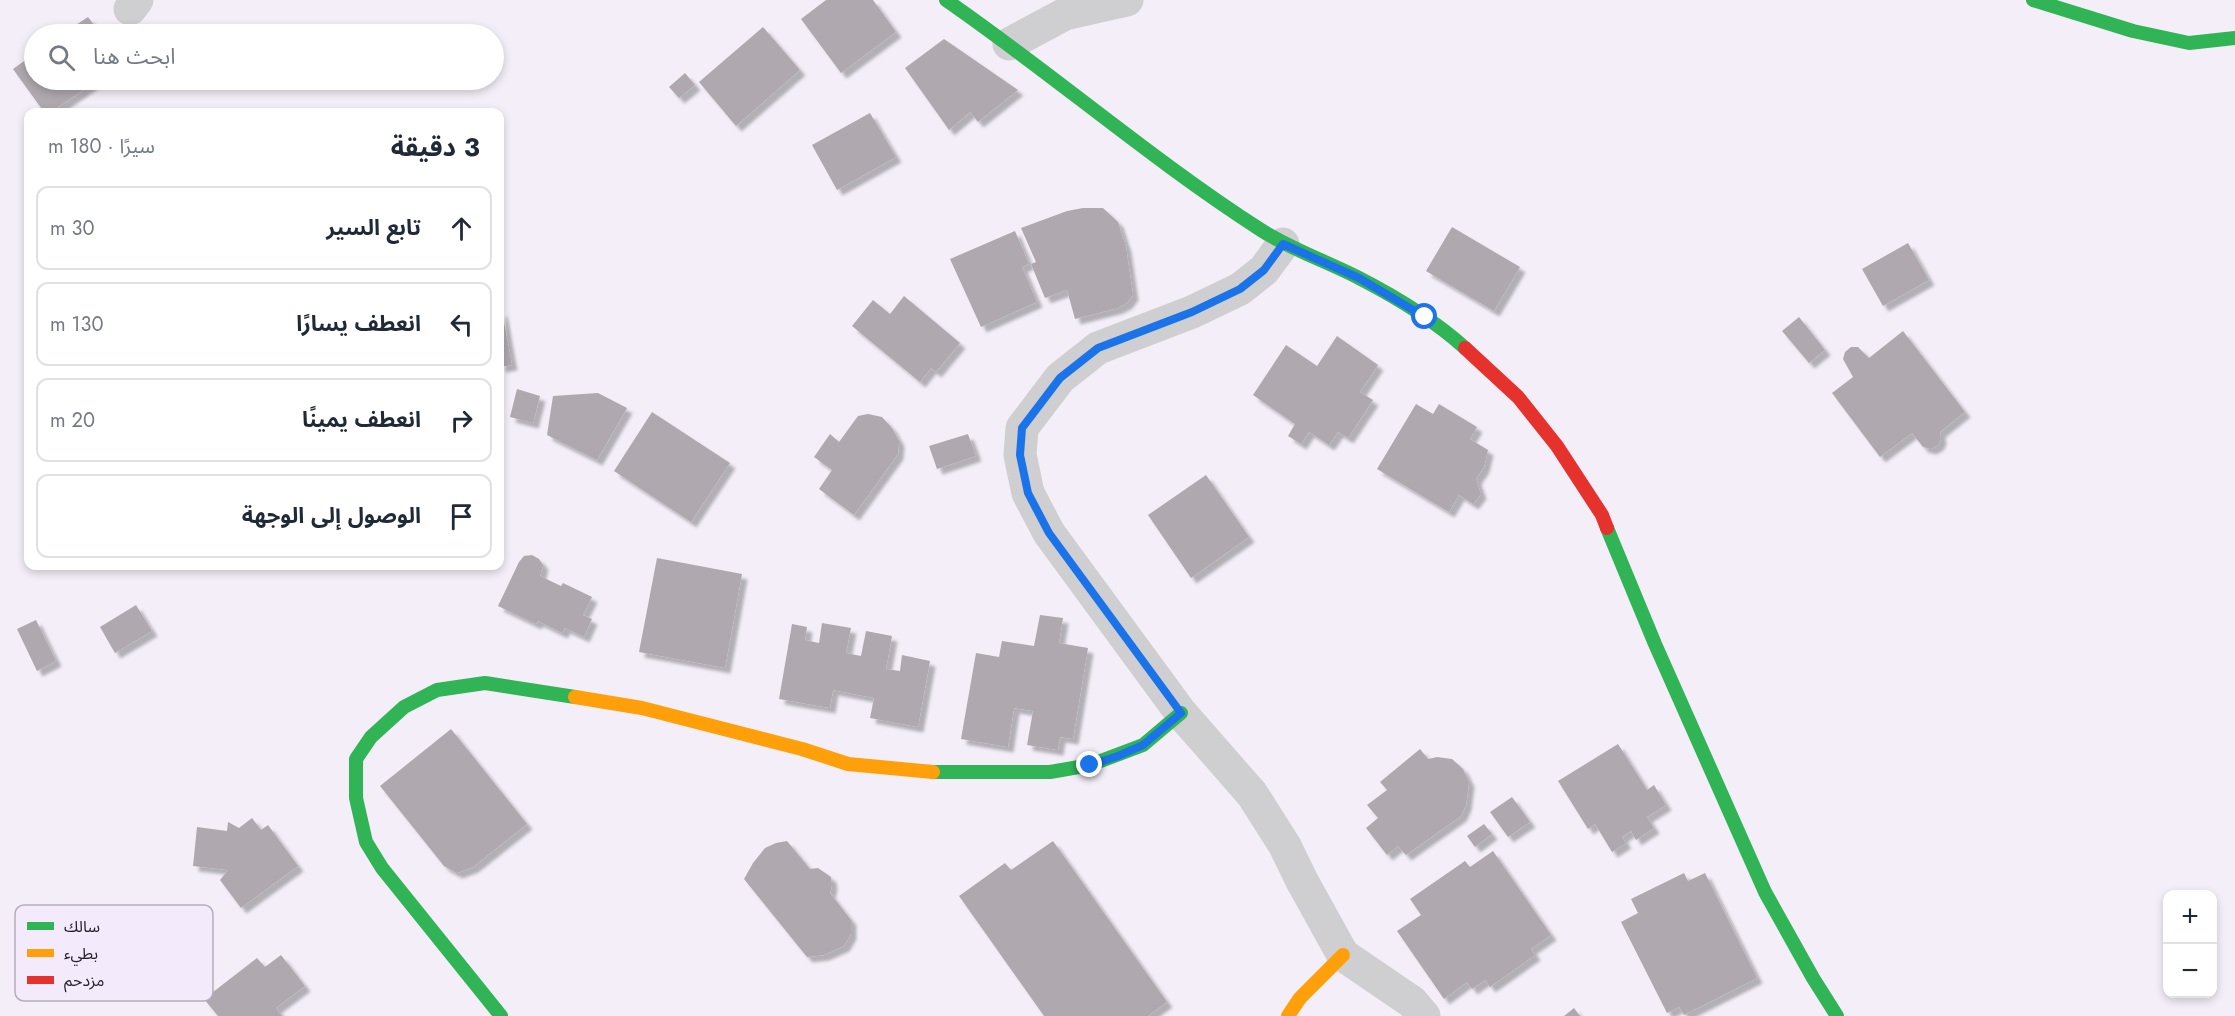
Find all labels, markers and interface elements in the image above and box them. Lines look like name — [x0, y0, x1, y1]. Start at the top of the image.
search box — [24, 24, 504, 90]
text: ابحث هنا — [93, 40, 175, 72]
icon: search — [45, 41, 78, 74]
text: 3 دقيقة — [391, 128, 480, 166]
text: سيرًا · 180 m — [48, 132, 155, 161]
text: تابع السير — [326, 211, 421, 243]
icon: ahead — [445, 212, 478, 245]
text: 30 m — [50, 214, 95, 243]
route start — [1411, 303, 1437, 329]
text: انعطف يسارًا — [296, 307, 421, 339]
icon: left — [445, 308, 478, 341]
text: 130 m — [50, 310, 104, 339]
text: انعطف يمينًا — [302, 403, 421, 435]
icon: right — [445, 404, 478, 437]
text: 20 m — [50, 406, 95, 435]
text: الوصول إلى الوجهة — [242, 499, 421, 531]
icon: arrive — [445, 500, 478, 533]
route end — [1076, 751, 1102, 777]
map controls — [2163, 890, 2217, 998]
button: + — [2163, 890, 2217, 944]
legend — [15, 905, 213, 1001]
text: سالك — [64, 915, 100, 938]
text: بطيء — [64, 942, 98, 966]
button: − — [2163, 944, 2217, 998]
text: مزدحم — [64, 969, 104, 993]

